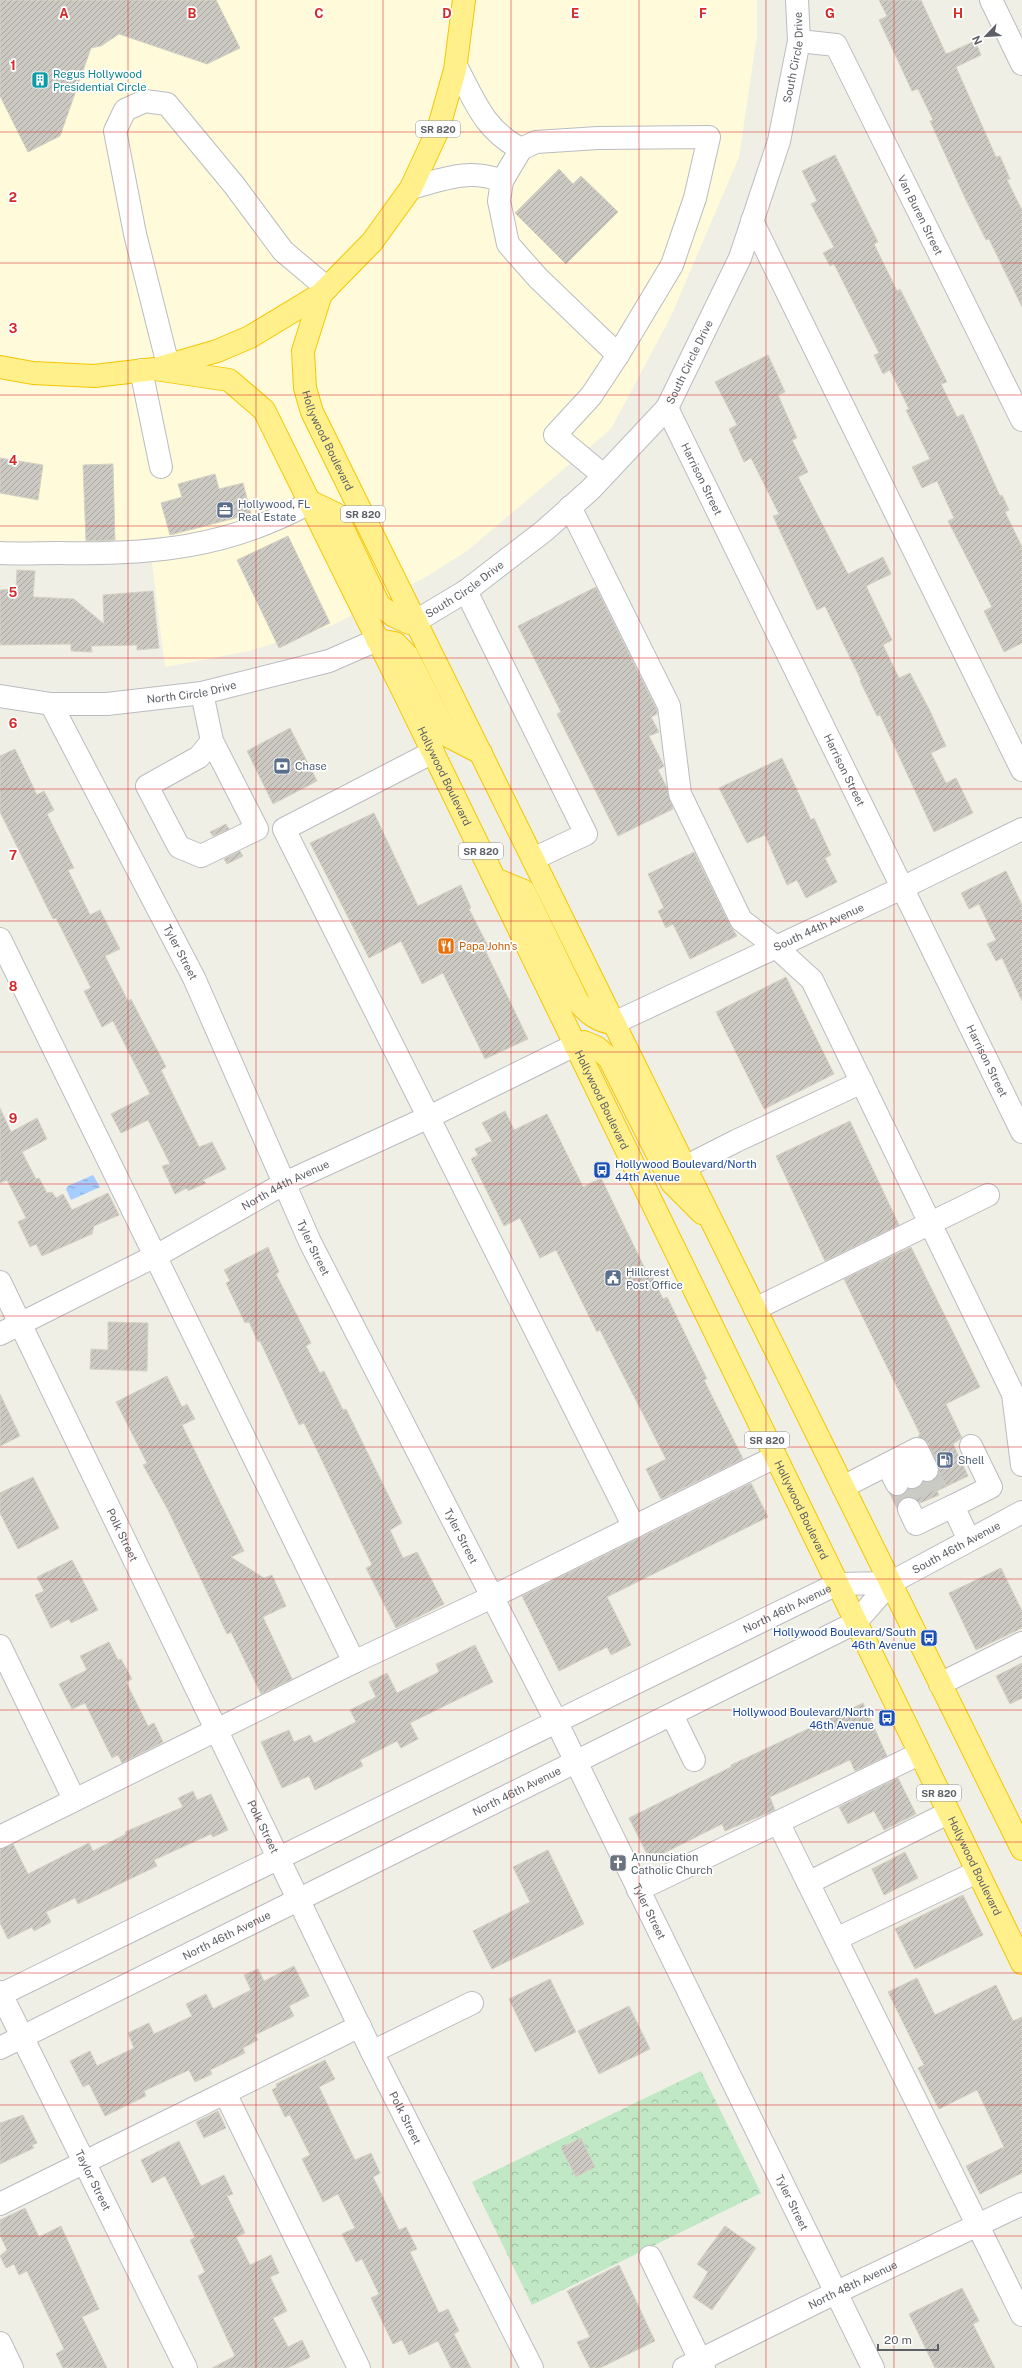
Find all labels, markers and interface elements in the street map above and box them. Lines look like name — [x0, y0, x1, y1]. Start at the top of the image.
text: A — [59, 6, 69, 21]
text: B — [188, 6, 197, 21]
text: C — [314, 6, 324, 21]
text: D — [442, 6, 452, 21]
text: E — [571, 6, 579, 21]
text: F — [699, 6, 707, 21]
text: G — [825, 6, 835, 21]
text: H — [953, 6, 963, 21]
street label: South Circle Drive — [781, 12, 805, 104]
north arrow — [966, 16, 1006, 56]
text: N — [970, 34, 984, 47]
text: 1 — [10, 58, 16, 73]
place label: Regus Hollywood Presidential Circle — [53, 68, 146, 93]
building icon: Regus Hollywood Presidential Circle — [30, 70, 50, 90]
road number: SR 820 — [416, 121, 460, 137]
street label: Van Buren Street — [895, 173, 945, 257]
text: 2 — [9, 190, 17, 205]
street label: South Circle Drive — [664, 318, 715, 406]
text: 3 — [9, 321, 18, 336]
street label: Hollywood Boulevard — [300, 389, 356, 492]
street label: Harrison Street — [679, 441, 725, 517]
text: 4 — [9, 453, 18, 468]
place label: Hollywood, FL Real Estate — [238, 498, 310, 523]
office icon: Hollywood, FL Real Estate — [215, 500, 235, 520]
road number: SR 820 — [341, 506, 385, 522]
street label: South Circle Drive — [423, 558, 506, 620]
text: 5 — [9, 585, 18, 600]
street label: North Circle Drive — [146, 679, 238, 705]
text: 6 — [9, 716, 18, 731]
street label: Hollywood Boulevard — [415, 725, 474, 827]
street label: Harrison Street — [822, 732, 867, 808]
bank icon: Chase — [272, 756, 292, 776]
place label: Chase — [295, 760, 327, 772]
road number: SR 820 — [459, 843, 503, 859]
text: 7 — [9, 848, 17, 863]
street label: South 44th Avenue — [772, 901, 866, 953]
street label: Tyler Street — [161, 923, 200, 982]
restaurant icon: Papa John's — [436, 936, 456, 956]
place label: Papa John's — [459, 940, 518, 952]
text: 8 — [9, 979, 18, 994]
street label: Harrison Street — [964, 1023, 1010, 1099]
street label: Hollywood Boulevard — [573, 1048, 631, 1151]
text: 9 — [9, 1111, 17, 1126]
street label: North 44th Avenue — [239, 1158, 331, 1212]
place label: Hollywood Boulevard/North 44th Avenue — [615, 1158, 757, 1183]
bus stop icon: Hollywood Boulevard/North 44th Avenue — [592, 1160, 612, 1180]
street label: Tyler Street — [295, 1218, 332, 1277]
place label: Hillcrest Post Office — [626, 1266, 683, 1291]
public building icon: Hillcrest Post Office — [603, 1268, 623, 1288]
road number: SR 820 — [745, 1432, 789, 1448]
fuel station icon: Shell — [935, 1450, 955, 1470]
place label: Shell — [958, 1454, 984, 1466]
street label: Hollywood Boulevard — [772, 1458, 831, 1561]
street label: Tyler Street — [442, 1506, 480, 1566]
street label: Polk Street — [104, 1507, 140, 1564]
street label: South 46th Avenue — [910, 1519, 1002, 1576]
street label: North 46th Avenue — [741, 1582, 833, 1635]
place label: Hollywood Boulevard/South 46th Avenue — [773, 1626, 916, 1651]
bus stop icon: Hollywood Boulevard/South 46th Avenue — [919, 1628, 939, 1648]
place label: Hollywood Boulevard/North 46th Avenue — [732, 1706, 874, 1731]
bus stop icon: Hollywood Boulevard/North 46th Avenue — [877, 1708, 897, 1728]
street label: North 46th Avenue — [471, 1764, 563, 1818]
road number: SR 820 — [917, 1785, 961, 1801]
street label: Polk Street — [245, 1798, 281, 1855]
street label: Hollywood Boulevard — [946, 1814, 1004, 1917]
place label: Annunciation Catholic Church — [631, 1851, 713, 1876]
church icon: Annunciation Catholic Church — [608, 1853, 628, 1873]
street label: Tyler Street — [631, 1882, 668, 1941]
street label: North 46th Avenue — [181, 1908, 273, 1962]
street label: Polk Street — [387, 2090, 424, 2146]
street label: Taylor Street — [73, 2148, 113, 2213]
street label: Tyler Street — [773, 2173, 811, 2232]
street label: North 48th Avenue — [806, 2258, 899, 2311]
scale bar — [878, 2326, 938, 2352]
text: 20 m — [884, 2333, 912, 2347]

